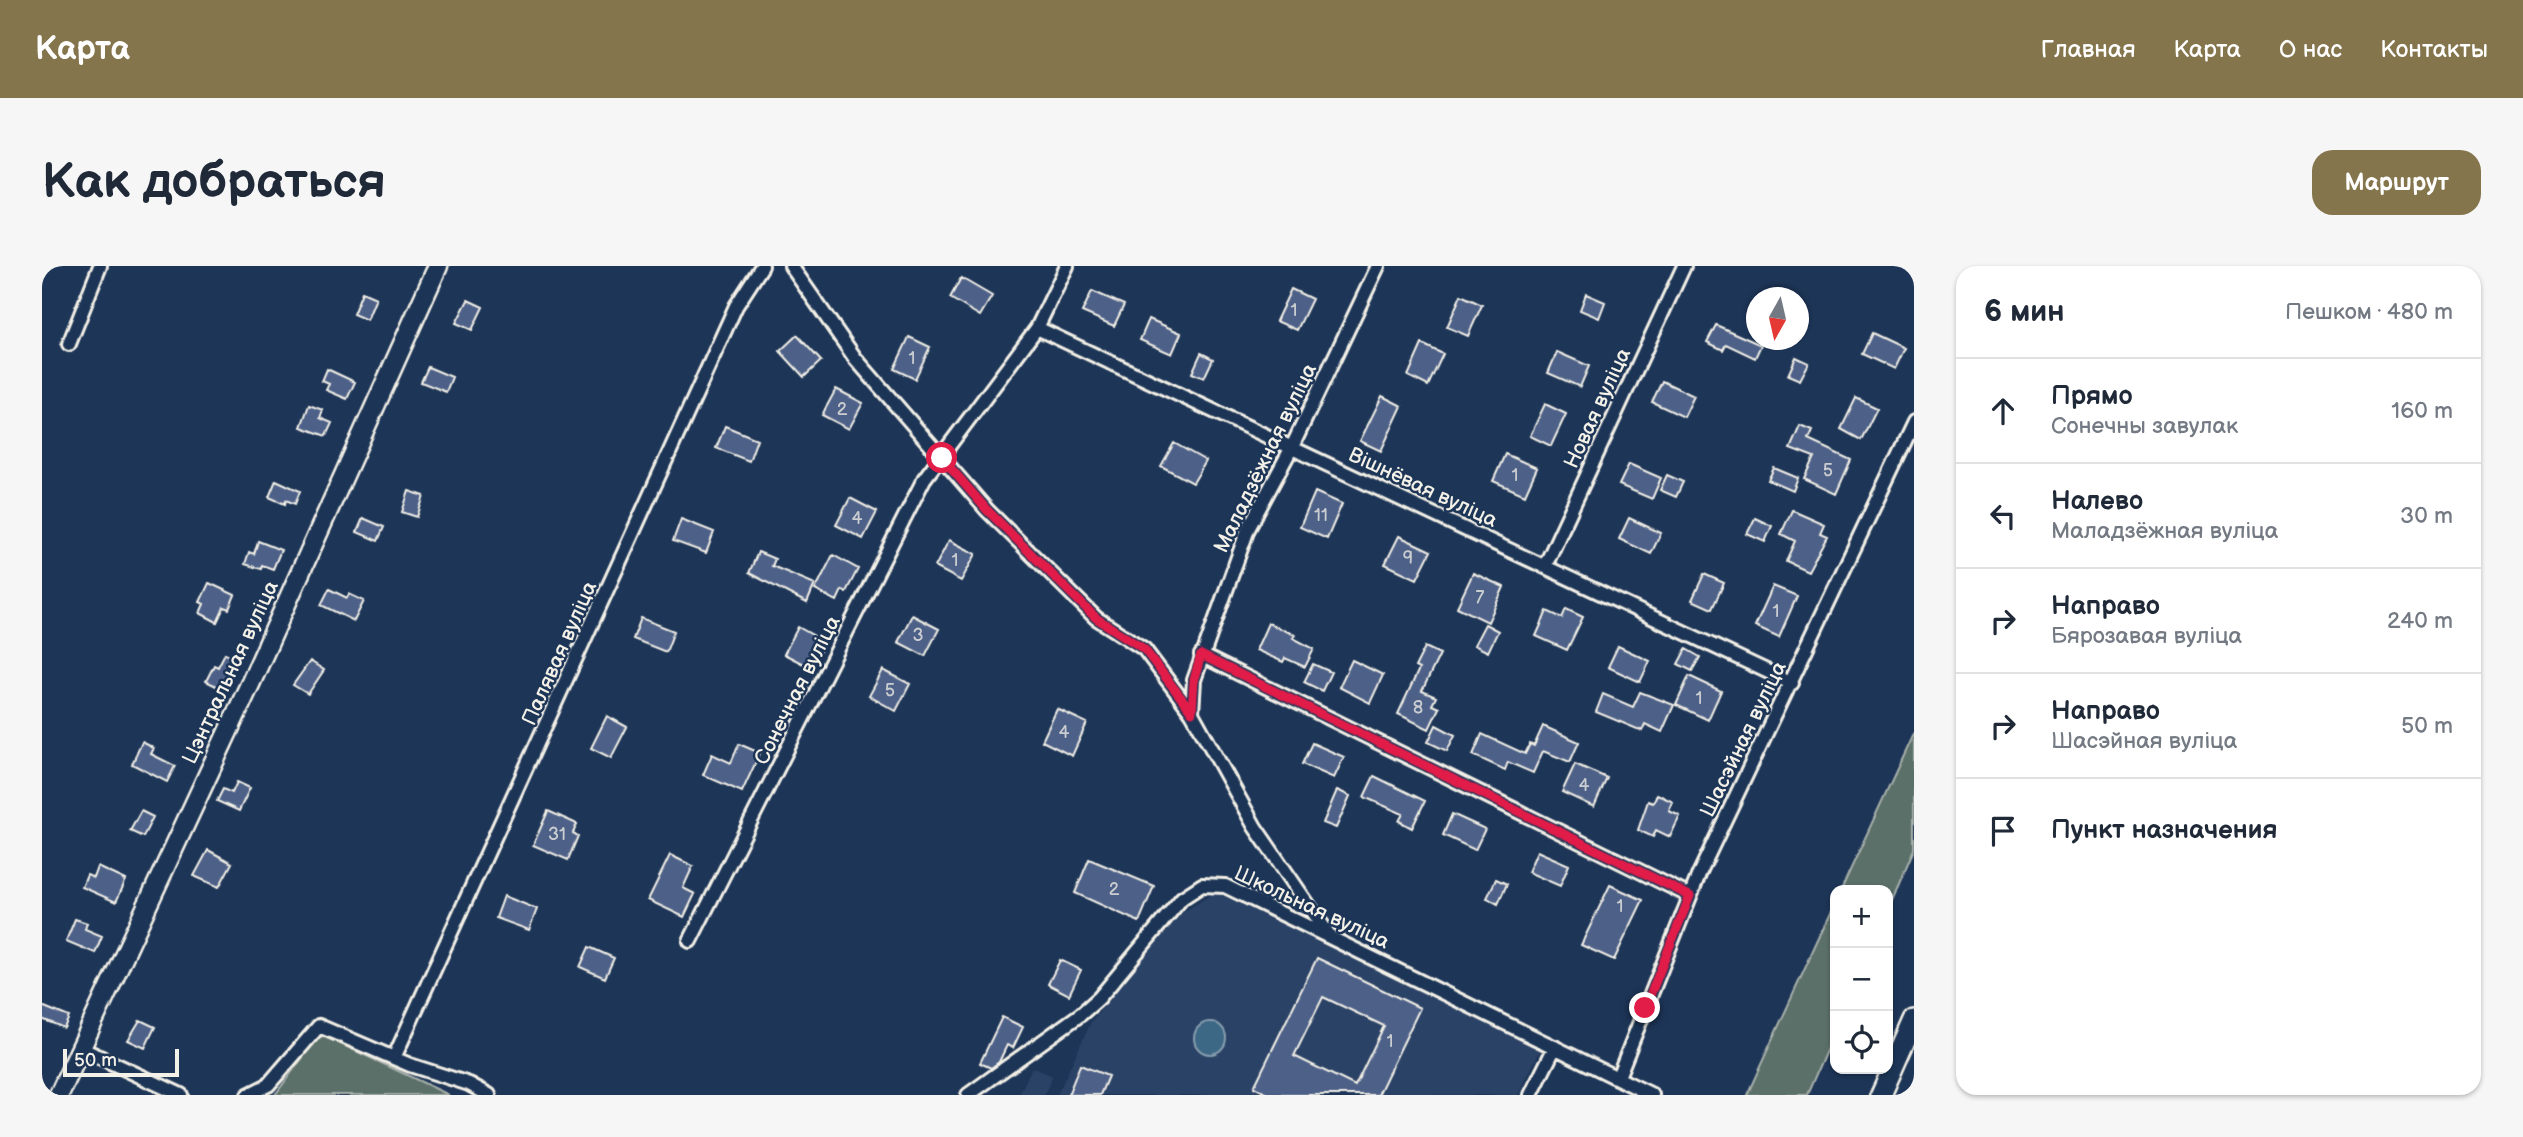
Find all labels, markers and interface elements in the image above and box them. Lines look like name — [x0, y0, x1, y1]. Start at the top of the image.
text: Карта — [35, 29, 130, 69]
text: Главная — [2041, 35, 2135, 64]
text: Карта — [2173, 35, 2241, 64]
text: О нас — [2279, 35, 2342, 64]
text: Контакты — [2380, 35, 2488, 64]
button: Маршрут — [2312, 150, 2481, 215]
text: Как добраться — [42, 153, 386, 212]
north arrow — [1746, 287, 1809, 350]
text: 6 мин — [1984, 294, 2065, 330]
text: Пешком · 480 m — [2285, 298, 2453, 326]
house number: 1 — [1291, 300, 1297, 321]
street label: Новая вуліца — [1559, 344, 1636, 472]
house number: 1 — [909, 348, 915, 369]
street label: Маладзёжная вуліца — [1209, 359, 1322, 557]
text: Прямо — [2051, 381, 2133, 412]
icon: ahead — [1984, 392, 2022, 430]
text: 160 m — [2391, 397, 2453, 425]
house number: 2 — [837, 399, 848, 420]
text: Сонечны завулак — [2051, 412, 2238, 440]
route start — [926, 442, 957, 473]
street label: Вішнёвая вуліца — [1344, 442, 1502, 533]
house number: 5 — [1823, 460, 1833, 481]
house number: 1 — [1512, 465, 1518, 486]
text: Налево — [2051, 486, 2143, 517]
icon: left — [1984, 497, 2022, 535]
text: 30 m — [2400, 502, 2453, 530]
house number: 11 — [1314, 505, 1328, 526]
house number: 4 — [852, 508, 863, 529]
text: Маладзёжная вуліца — [2051, 517, 2278, 545]
house number: 9 — [1403, 548, 1413, 569]
house number: 1 — [952, 550, 958, 571]
street label: Цэнтральная вуліца — [177, 576, 284, 768]
street label: Палявая вуліца — [517, 577, 603, 729]
house number: 7 — [1476, 587, 1485, 608]
text: Направо — [2051, 591, 2160, 622]
house number: 1 — [1773, 601, 1779, 622]
icon: right — [1984, 602, 2022, 640]
text: 240 m — [2387, 607, 2453, 635]
street label: Сонечная вуліца — [749, 611, 846, 769]
text: Бярозавая вуліца — [2051, 622, 2242, 650]
house number: 3 — [912, 625, 924, 646]
street label: Шасэйная вуліца — [1695, 657, 1792, 821]
house number: 5 — [885, 680, 895, 701]
house number: 1 — [1696, 688, 1702, 709]
text: Направо — [2051, 696, 2160, 727]
house number: 8 — [1413, 697, 1423, 718]
icon: right — [1984, 707, 2022, 745]
text: 50 m — [2401, 712, 2453, 740]
house number: 4 — [1059, 722, 1070, 743]
text: Шасэйная вуліца — [2051, 727, 2237, 755]
house number: 4 — [1579, 775, 1590, 796]
icon: arrive — [1984, 812, 2022, 850]
text: Пункт назначения — [2051, 815, 2277, 846]
house number: 31 — [548, 824, 566, 845]
street label: Школьная вуліца — [1230, 861, 1394, 955]
house number: 2 — [1109, 879, 1120, 900]
map controls — [1830, 885, 1893, 1074]
button: + — [1830, 885, 1893, 948]
house number: 1 — [1617, 896, 1623, 917]
button: − — [1830, 948, 1893, 1011]
route end — [1629, 992, 1660, 1023]
button: locate — [1830, 1011, 1893, 1074]
house number: 1 — [1387, 1031, 1393, 1052]
scale bar — [63, 1046, 178, 1078]
text: 50 m — [74, 1049, 117, 1072]

